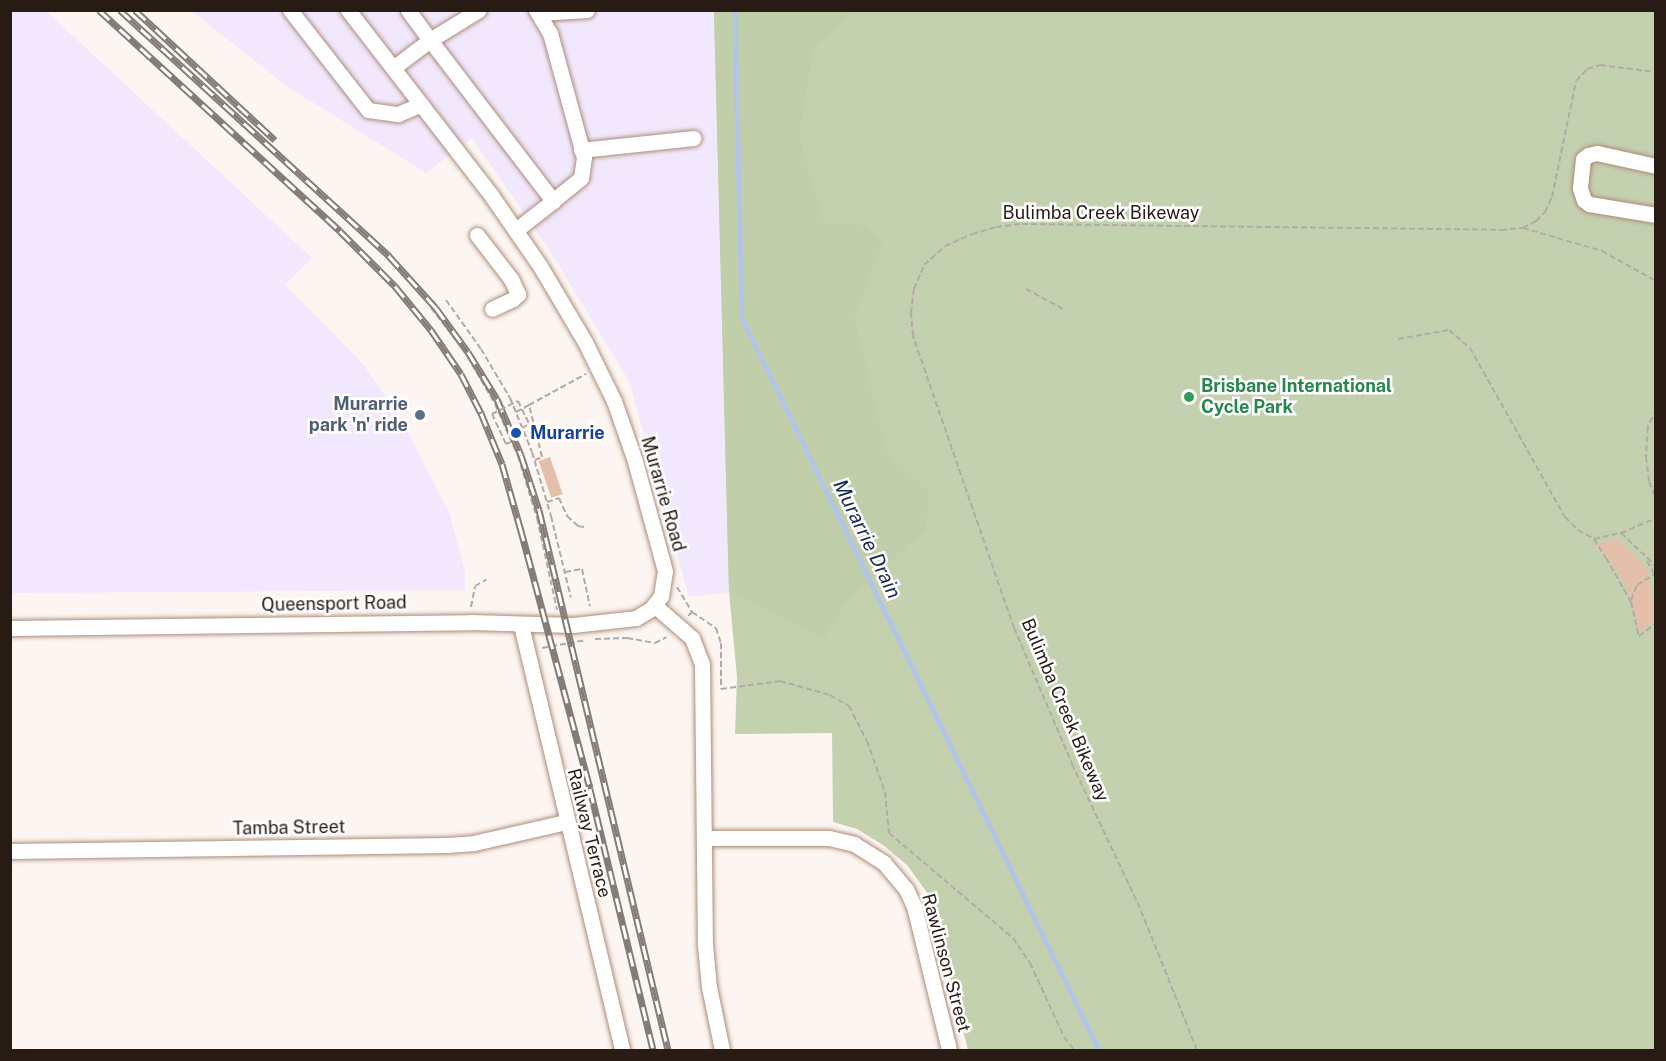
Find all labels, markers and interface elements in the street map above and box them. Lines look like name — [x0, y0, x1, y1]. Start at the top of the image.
street label: Bulimba Creek Bikeway — [1003, 202, 1199, 224]
place label: Brisbane International Cycle Park — [1201, 376, 1392, 418]
marker: Brisbane International Cycle Park — [1182, 390, 1196, 404]
place label: Murarrie park 'n' ride — [309, 394, 408, 436]
marker: Murarrie park 'n' ride — [413, 408, 427, 422]
place label: Murarrie — [530, 422, 605, 444]
marker: Murarrie — [507, 424, 525, 442]
street label: Murarrie Road — [636, 434, 690, 554]
water label: Murarrie Drain — [828, 476, 906, 602]
street label: Queensport Road — [261, 592, 407, 616]
street label: Bulimba Creek Bikeway — [1017, 615, 1113, 805]
street label: Railway Terrace — [563, 766, 615, 900]
street label: Tamba Street — [232, 816, 346, 840]
street label: Rawlinson Street — [917, 891, 975, 1035]

